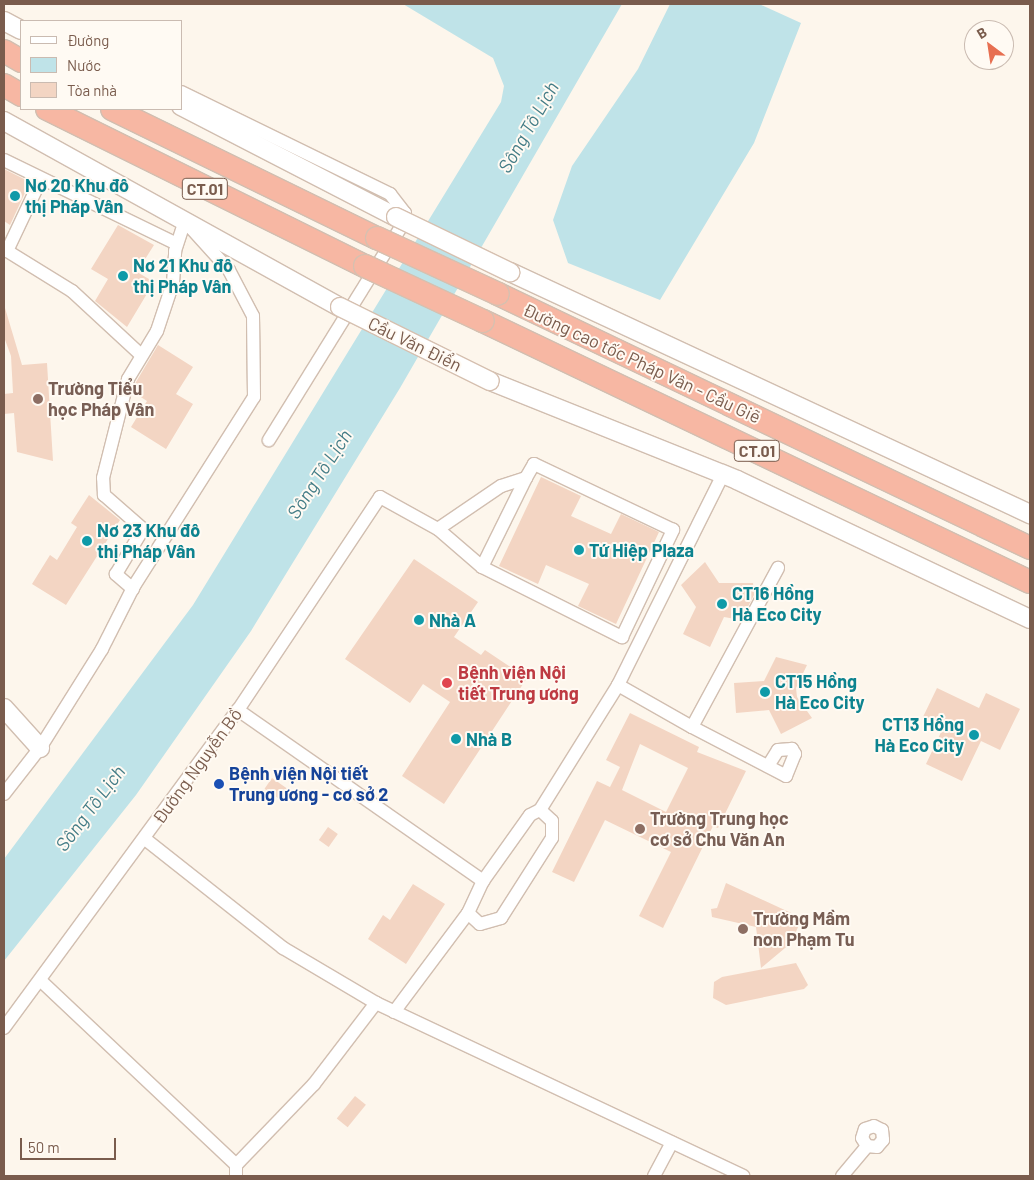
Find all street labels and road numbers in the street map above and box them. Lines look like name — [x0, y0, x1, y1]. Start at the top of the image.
road number: CT.01 — [181, 175, 229, 202]
street label: Đường cao tốc Pháp Vân - Cầu Giẽ — [520, 298, 764, 428]
street label: Cầu Văn Điển — [365, 312, 465, 376]
road number: CT.01 — [733, 438, 781, 464]
street label: Đường Nguyễn Bồ — [148, 704, 246, 828]

